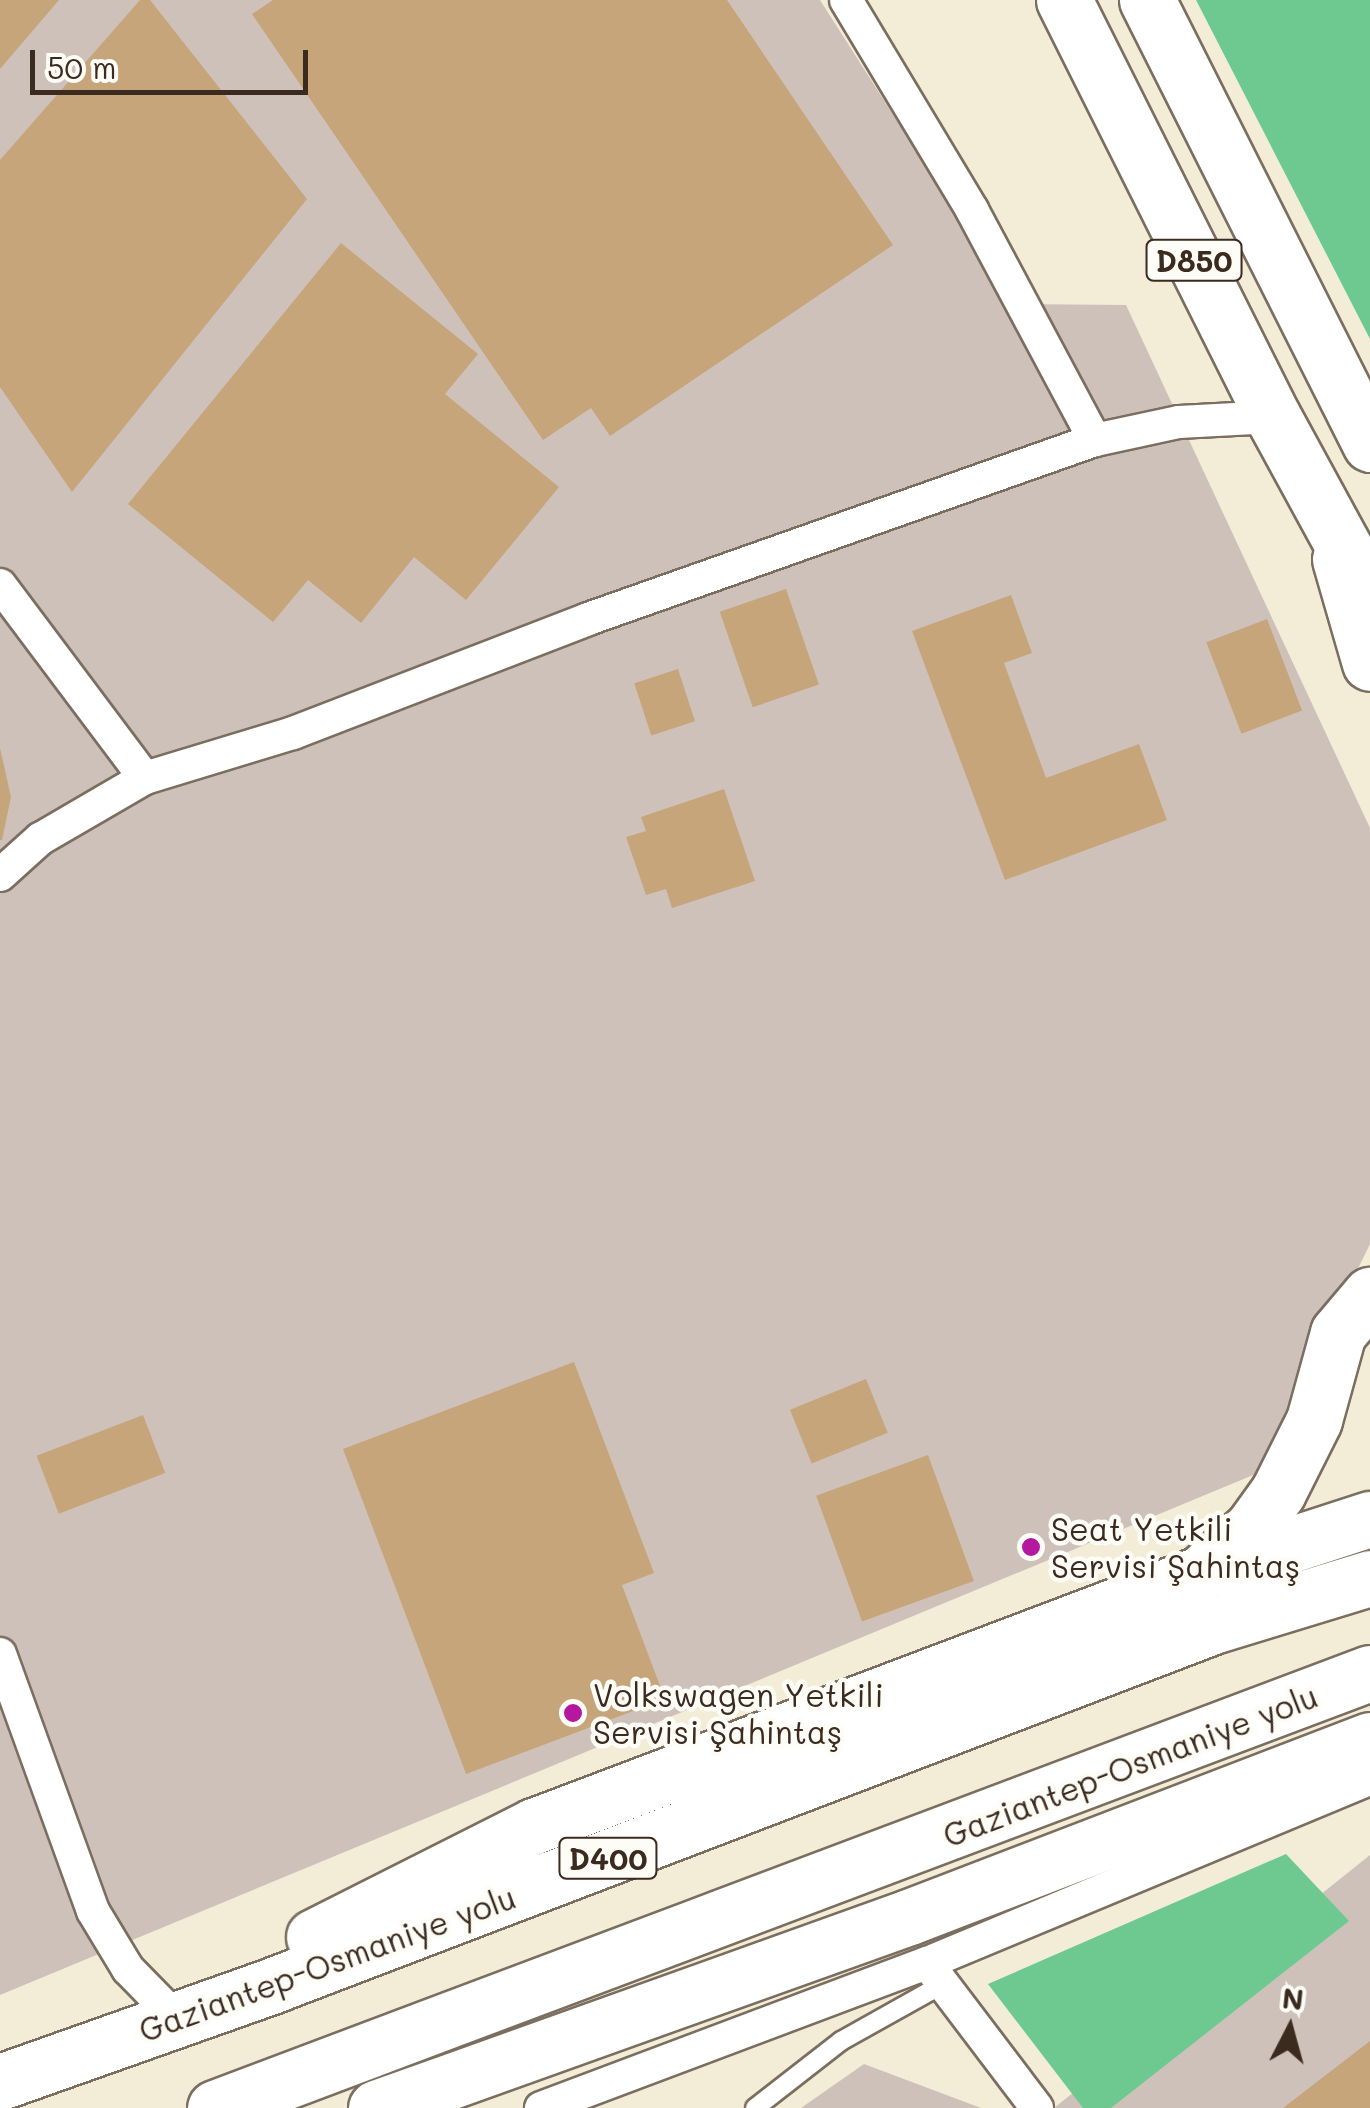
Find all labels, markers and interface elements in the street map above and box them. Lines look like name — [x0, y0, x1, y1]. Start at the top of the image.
scale bar — [35, 30, 312, 92]
text: 50 m — [47, 47, 117, 87]
road number: D850 — [1144, 235, 1244, 285]
place label: Seat Yetkili Servisi Şahintaş — [1051, 1510, 1300, 1585]
marker: Seat Yetkili Servisi Şahintaş — [1020, 1536, 1042, 1558]
place label: Volkswagen Yetkili Servisi Şahintaş — [593, 1676, 884, 1751]
street label: Gaziantep-Osmaniye yolu — [937, 1676, 1323, 1854]
marker: Volkswagen Yetkili Servisi Şahintaş — [562, 1702, 584, 1724]
road number: D400 — [558, 1833, 658, 1883]
street label: Gaziantep-Osmaniye yolu — [134, 1877, 520, 2049]
north arrow — [1240, 1978, 1340, 2078]
text: N — [1281, 1979, 1306, 2017]

